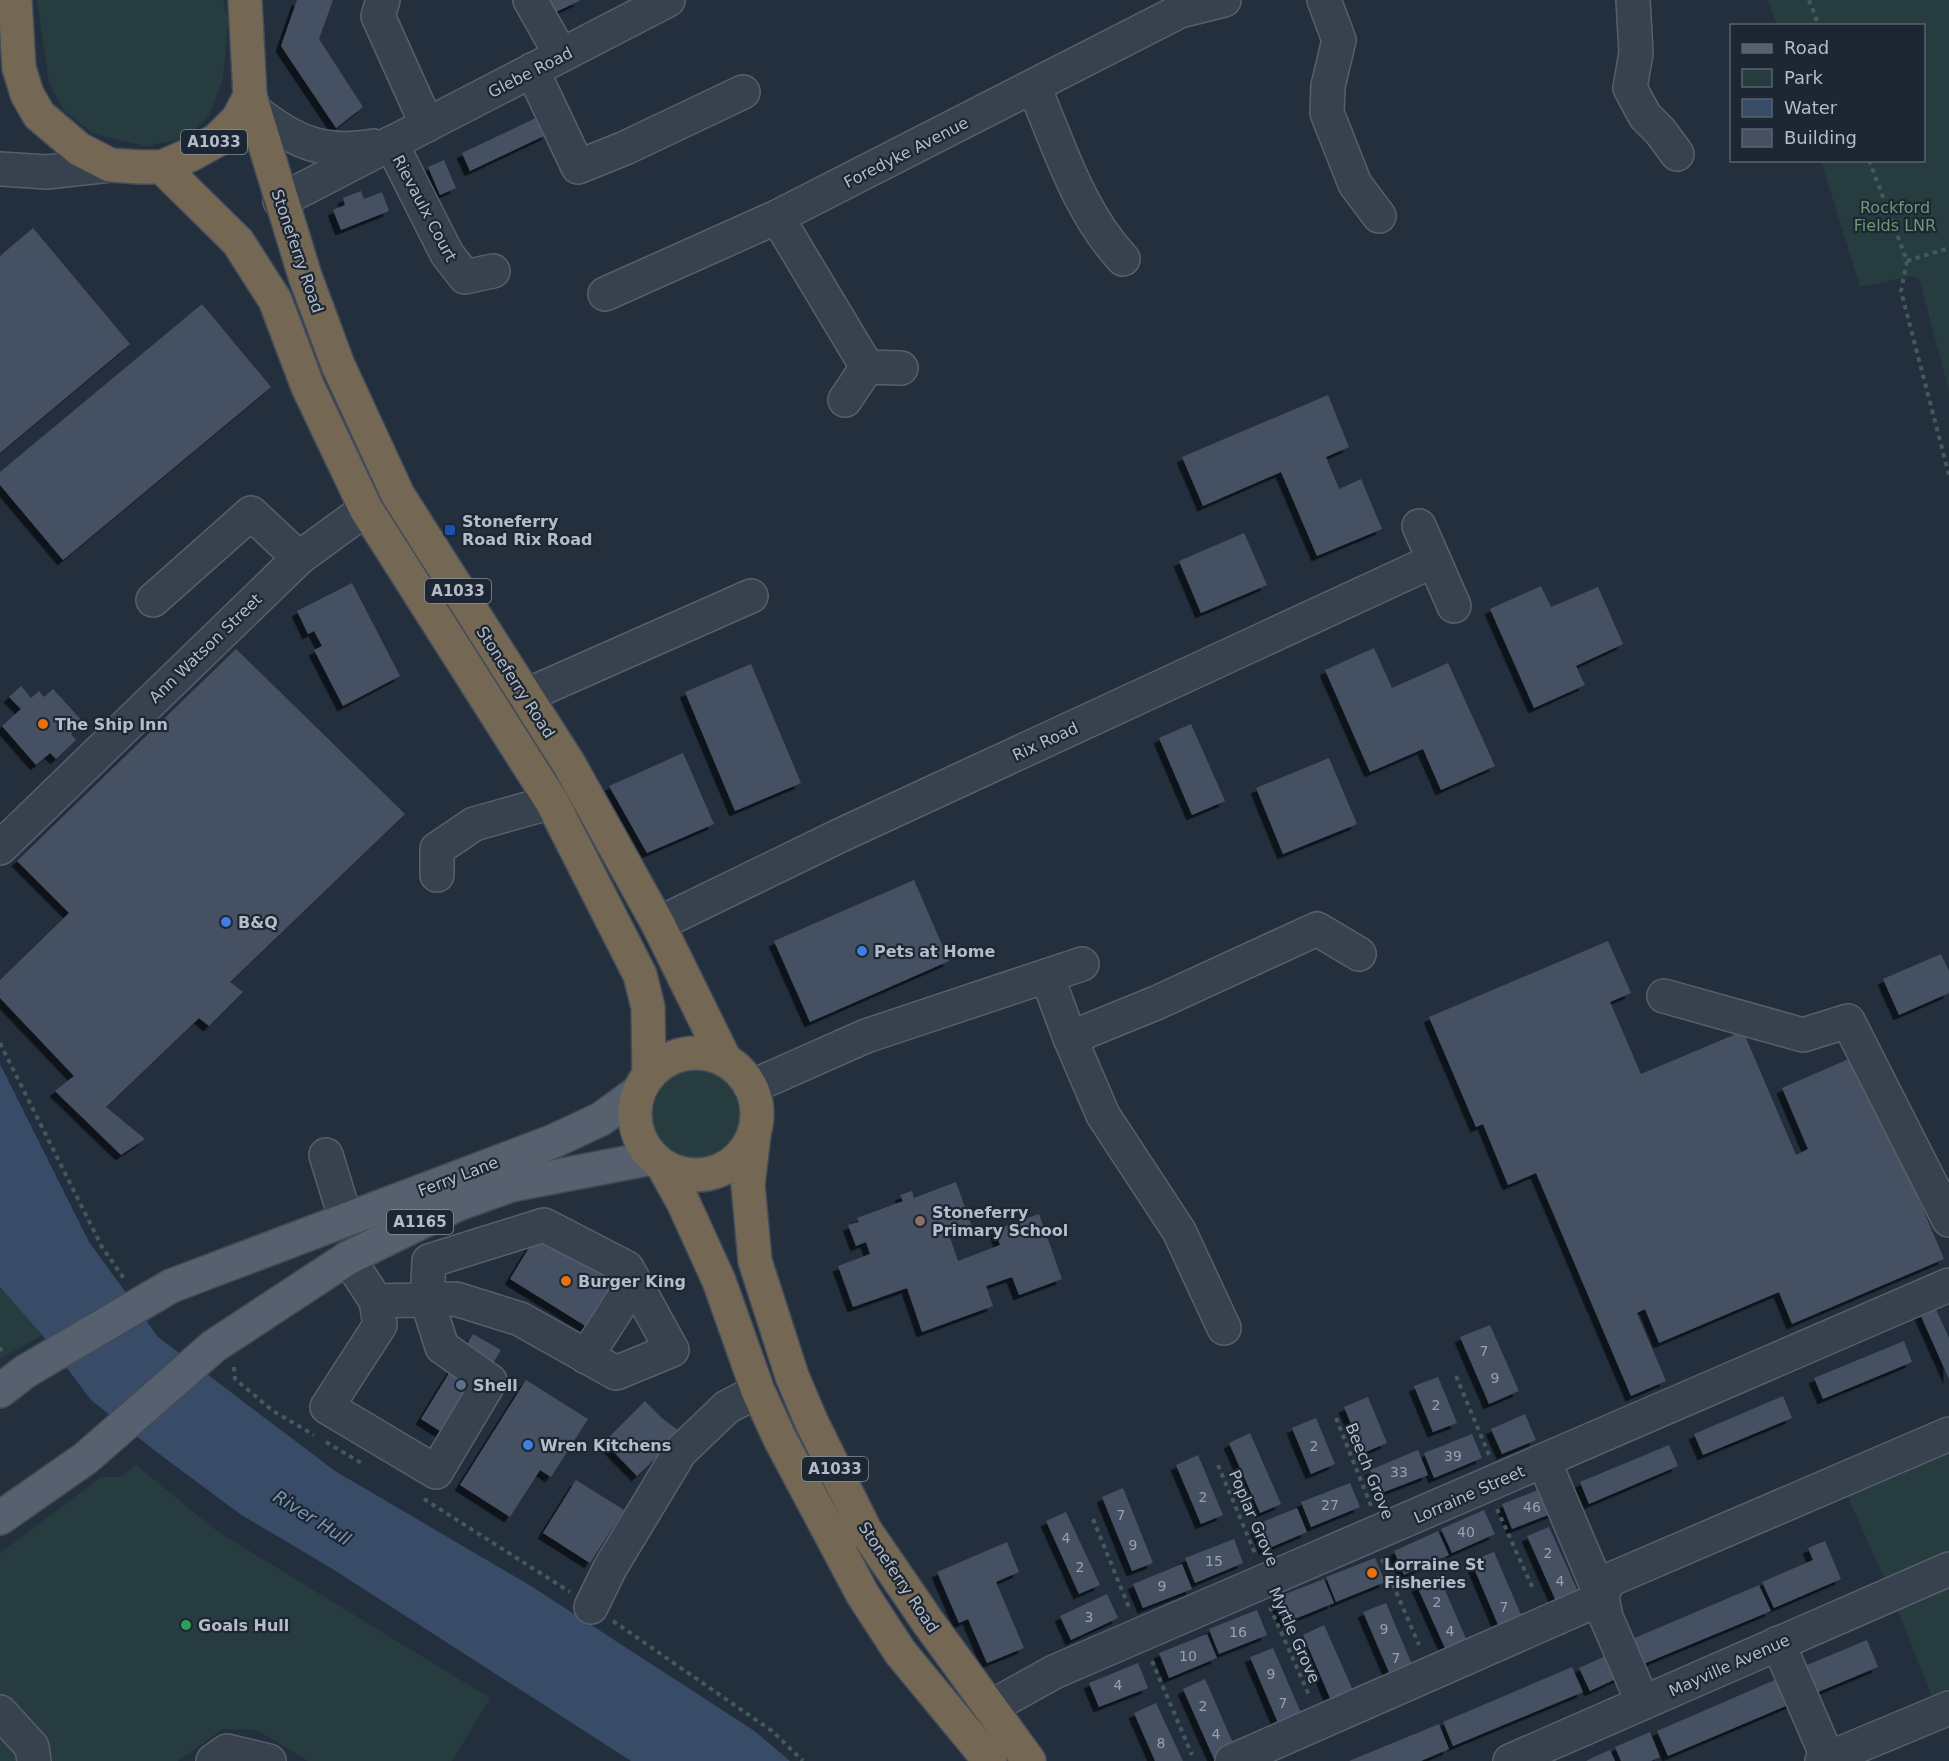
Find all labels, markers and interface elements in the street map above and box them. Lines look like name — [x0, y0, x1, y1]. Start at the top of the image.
legend — [1730, 24, 1925, 162]
text: Road — [1784, 37, 1829, 58]
street label: Glebe Road — [485, 43, 575, 102]
text: Park — [1784, 67, 1823, 88]
text: Water — [1784, 97, 1838, 118]
street label: Foredyke Avenue — [841, 113, 972, 192]
text: Building — [1784, 127, 1857, 148]
road number: A1033 — [181, 130, 247, 154]
street label: Rievaulx Court — [389, 152, 461, 265]
street label: Stoneferry Road — [268, 187, 328, 315]
park label: Rockford Fields LNR — [1854, 198, 1936, 235]
place label: Stoneferry Road Rix Road — [462, 512, 592, 549]
marker: Stoneferry Road Rix Road — [443, 523, 457, 537]
road number: A1033 — [425, 579, 491, 603]
street label: Ann Watson Street — [145, 590, 266, 707]
street label: Stoneferry Road — [472, 623, 559, 742]
place label: The Ship Inn — [55, 715, 168, 734]
marker: The Ship Inn — [36, 717, 50, 731]
street label: Rix Road — [1009, 718, 1081, 765]
place label: B&Q — [238, 913, 278, 932]
marker: B&Q — [219, 915, 233, 929]
place label: Pets at Home — [874, 942, 995, 961]
marker: Pets at Home — [855, 944, 869, 958]
street label: Ferry Lane — [415, 1152, 501, 1200]
place label: Stoneferry Primary School — [932, 1203, 1068, 1240]
road number: A1165 — [387, 1210, 453, 1234]
marker: Stoneferry Primary School — [913, 1214, 927, 1228]
place label: Burger King — [578, 1272, 686, 1291]
marker: Burger King — [559, 1274, 573, 1288]
house number: 7 — [1480, 1343, 1488, 1359]
house number: 9 — [1491, 1370, 1499, 1386]
place label: Shell — [473, 1376, 518, 1395]
marker: Shell — [454, 1378, 468, 1392]
house number: 2 — [1432, 1397, 1440, 1413]
street label: Beech Grove — [1342, 1420, 1398, 1522]
place label: Wren Kitchens — [540, 1436, 671, 1455]
marker: Wren Kitchens — [521, 1438, 535, 1452]
house number: 2 — [1310, 1438, 1318, 1454]
house number: 39 — [1444, 1448, 1462, 1464]
road number: A1033 — [802, 1457, 868, 1481]
street label: Lorraine Street — [1411, 1462, 1528, 1527]
house number: 33 — [1390, 1464, 1408, 1480]
street label: Poplar Grove — [1225, 1467, 1282, 1569]
water label: River Hull — [270, 1486, 355, 1550]
house number: 2 — [1199, 1489, 1207, 1505]
house number: 27 — [1321, 1497, 1339, 1513]
house number: 46 — [1523, 1499, 1541, 1515]
house number: 7 — [1117, 1507, 1125, 1523]
street label: Stoneferry Road — [855, 1518, 943, 1636]
house number: 40 — [1457, 1524, 1475, 1540]
house number: 4 — [1062, 1530, 1071, 1546]
house number: 9 — [1129, 1537, 1137, 1553]
house number: 2 — [1544, 1545, 1552, 1561]
house number: 15 — [1205, 1553, 1223, 1569]
place label: Lorraine St Fisheries — [1384, 1555, 1485, 1592]
house number: 2 — [1076, 1559, 1084, 1575]
marker: Lorraine St Fisheries — [1365, 1566, 1379, 1580]
house number: 4 — [1556, 1573, 1565, 1589]
house number: 9 — [1158, 1578, 1166, 1594]
street label: Myrtle Grove — [1265, 1584, 1324, 1686]
house number: 2 — [1433, 1594, 1441, 1610]
house number: 7 — [1500, 1599, 1508, 1615]
house number: 3 — [1085, 1609, 1093, 1625]
place label: Goals Hull — [198, 1616, 289, 1635]
marker: Goals Hull — [179, 1618, 193, 1632]
house number: 9 — [1380, 1621, 1388, 1637]
house number: 4 — [1446, 1623, 1455, 1639]
house number: 16 — [1229, 1624, 1247, 1640]
street label: Mayville Avenue — [1666, 1630, 1793, 1701]
house number: 10 — [1179, 1648, 1197, 1664]
house number: 7 — [1392, 1650, 1400, 1666]
house number: 9 — [1267, 1666, 1275, 1682]
house number: 4 — [1114, 1677, 1123, 1693]
house number: 7 — [1279, 1695, 1287, 1711]
house number: 2 — [1199, 1698, 1207, 1714]
house number: 4 — [1212, 1726, 1221, 1742]
house number: 8 — [1157, 1735, 1165, 1751]

